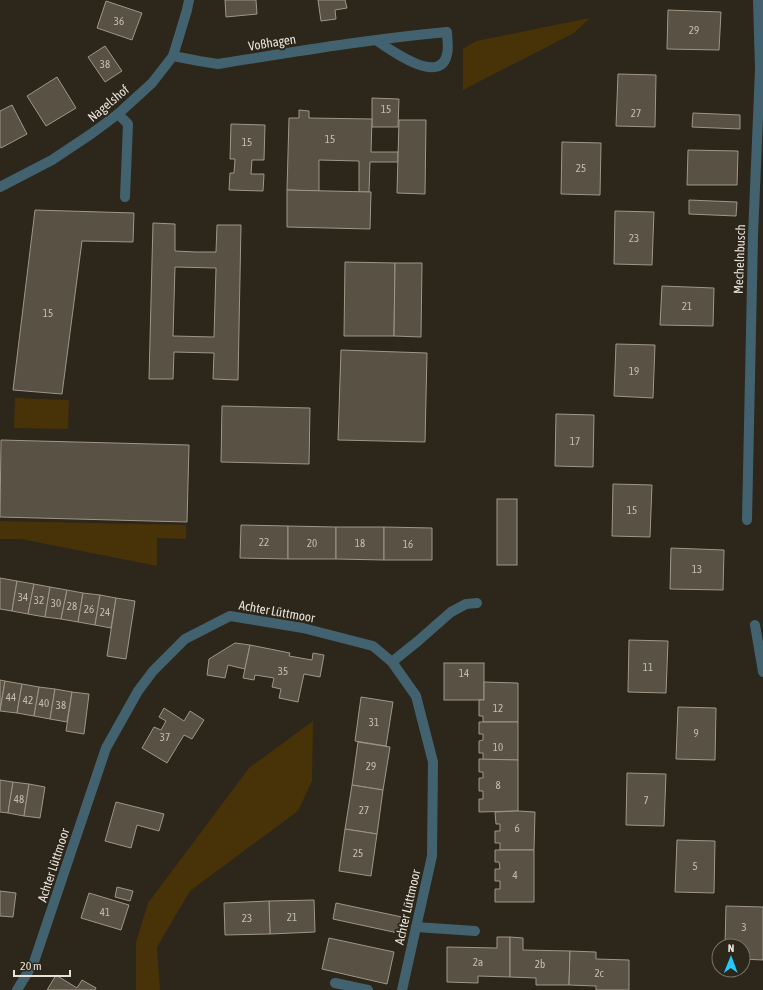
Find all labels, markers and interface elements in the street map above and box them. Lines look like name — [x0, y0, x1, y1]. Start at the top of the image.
house number: 36 — [114, 15, 124, 27]
house number: 29 — [689, 24, 699, 36]
street label: Voßhagen — [247, 31, 297, 54]
house number: 38 — [100, 58, 110, 70]
street label: Nagelshof — [85, 82, 132, 125]
house number: 15 — [381, 103, 391, 115]
house number: 27 — [631, 107, 641, 119]
house number: 15 — [325, 133, 335, 145]
house number: 15 — [242, 136, 252, 148]
house number: 25 — [576, 162, 586, 174]
street label: Mechelnbusch — [731, 224, 748, 294]
house number: 23 — [629, 232, 639, 244]
house number: 21 — [682, 300, 692, 312]
house number: 15 — [43, 307, 53, 319]
house number: 19 — [629, 365, 639, 377]
house number: 17 — [570, 435, 580, 447]
house number: 15 — [627, 504, 637, 516]
house number: 22 — [259, 536, 269, 548]
house number: 20 — [307, 537, 317, 549]
house number: 18 — [355, 537, 365, 549]
house number: 16 — [403, 538, 413, 550]
house number: 13 — [692, 563, 702, 575]
house number: 34 — [18, 591, 28, 603]
house number: 32 — [34, 594, 44, 606]
house number: 30 — [51, 597, 61, 609]
street label: Achter Lüttmoor — [238, 597, 316, 626]
house number: 28 — [67, 600, 77, 612]
house number: 26 — [84, 603, 94, 615]
house number: 24 — [100, 606, 110, 618]
house number: 11 — [643, 661, 653, 673]
house number: 35 — [278, 665, 288, 677]
house number: 14 — [459, 667, 469, 679]
house number: 44 — [6, 691, 16, 703]
house number: 42 — [23, 694, 33, 706]
house number: 40 — [39, 697, 49, 709]
house number: 38 — [56, 699, 66, 711]
house number: 12 — [493, 702, 503, 714]
house number: 31 — [369, 716, 379, 728]
house number: 9 — [693, 727, 699, 739]
house number: 37 — [160, 731, 170, 743]
house number: 10 — [493, 741, 503, 753]
house number: 29 — [366, 760, 376, 772]
house number: 8 — [495, 779, 501, 791]
house number: 48 — [14, 793, 24, 805]
house number: 7 — [643, 794, 649, 806]
house number: 27 — [359, 804, 369, 816]
house number: 6 — [514, 822, 520, 834]
street label: Achter Lüttmoor — [34, 826, 73, 904]
house number: 25 — [353, 847, 363, 859]
house number: 5 — [692, 860, 698, 872]
street label: Achter Lüttmoor — [392, 868, 423, 946]
house number: 4 — [512, 869, 518, 881]
house number: 41 — [100, 906, 110, 918]
house number: 21 — [287, 911, 297, 923]
house number: 23 — [242, 912, 252, 924]
house number: 3 — [741, 921, 747, 933]
north arrow — [711, 938, 751, 978]
text: N — [728, 942, 735, 954]
scale bar — [14, 952, 70, 978]
house number: 2a — [473, 956, 483, 968]
house number: 2b — [535, 958, 545, 970]
text: 20 m — [20, 959, 42, 973]
house number: 2c — [594, 967, 605, 979]

